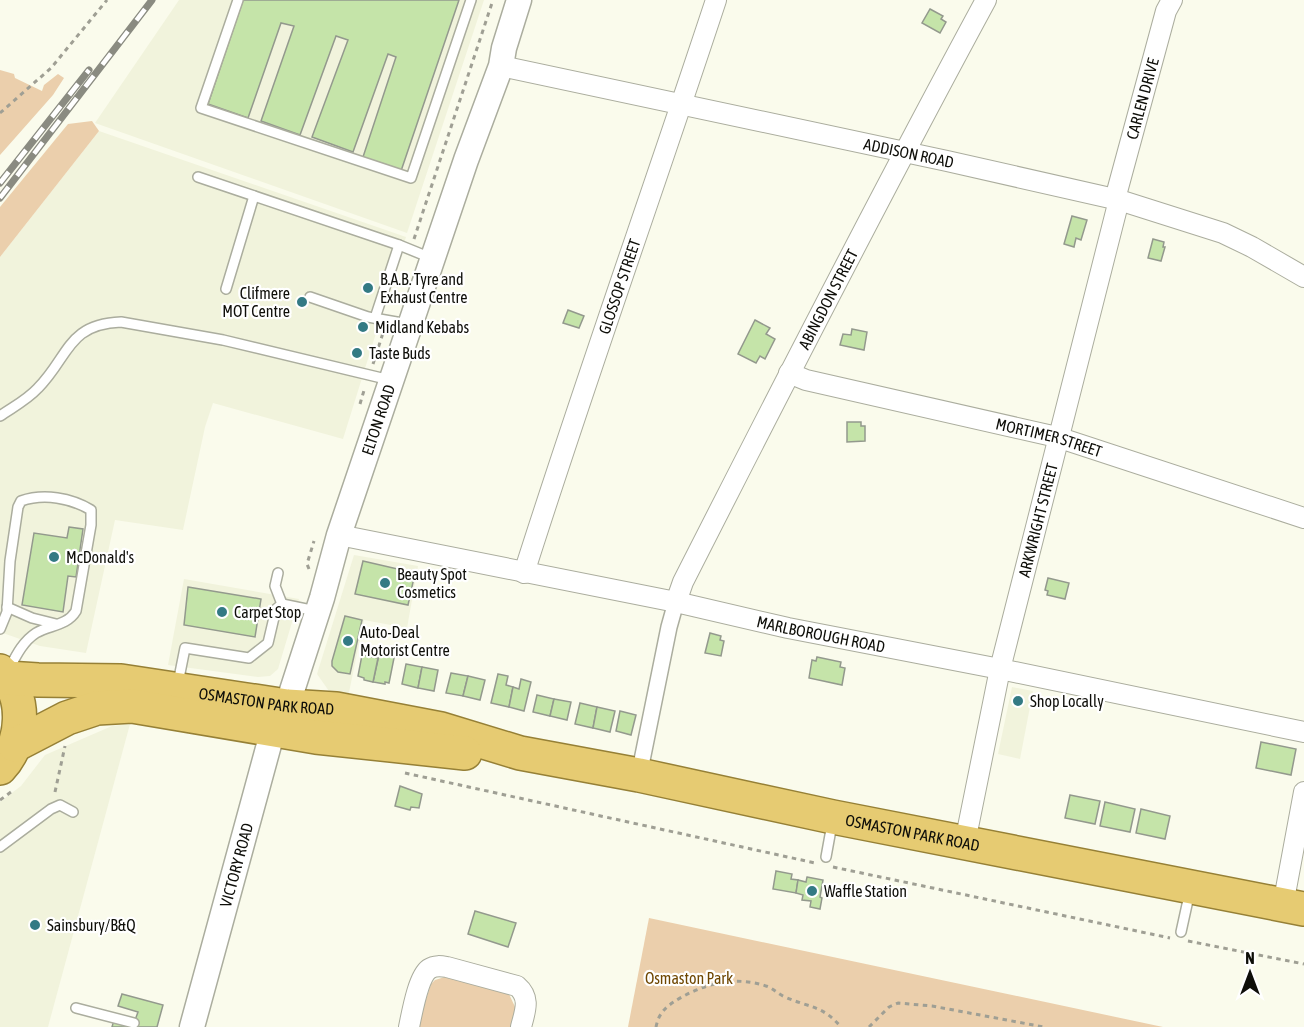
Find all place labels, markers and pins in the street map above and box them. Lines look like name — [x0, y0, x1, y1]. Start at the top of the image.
place label: B.A.B. Tyre and Exhaust Centre — [380, 270, 467, 306]
marker: B.A.B. Tyre and Exhaust Centre — [361, 281, 375, 295]
place label: Clifmere MOT Centre — [222, 284, 290, 320]
marker: Clifmere MOT Centre — [295, 295, 309, 309]
place label: Midland Kebabs — [375, 318, 470, 336]
marker: Midland Kebabs — [356, 320, 370, 334]
place label: Taste Buds — [369, 344, 431, 362]
marker: Taste Buds — [350, 346, 364, 360]
place label: McDonald's — [66, 548, 135, 566]
marker: McDonald's — [47, 550, 61, 564]
place label: Beauty Spot Cosmetics — [397, 565, 467, 601]
marker: Beauty Spot Cosmetics — [378, 576, 392, 590]
place label: Carpet Stop — [234, 603, 301, 622]
marker: Carpet Stop — [215, 605, 229, 619]
place label: Auto-Deal Motorist Centre — [360, 623, 450, 659]
marker: Auto-Deal Motorist Centre — [341, 634, 355, 648]
place label: Shop Locally — [1030, 692, 1104, 711]
marker: Shop Locally — [1011, 694, 1025, 708]
place label: Waffle Station — [824, 882, 907, 900]
marker: Waffle Station — [805, 884, 819, 898]
place label: Sainsbury/B&Q — [47, 916, 136, 935]
marker: Sainsbury/B&Q — [28, 918, 42, 932]

